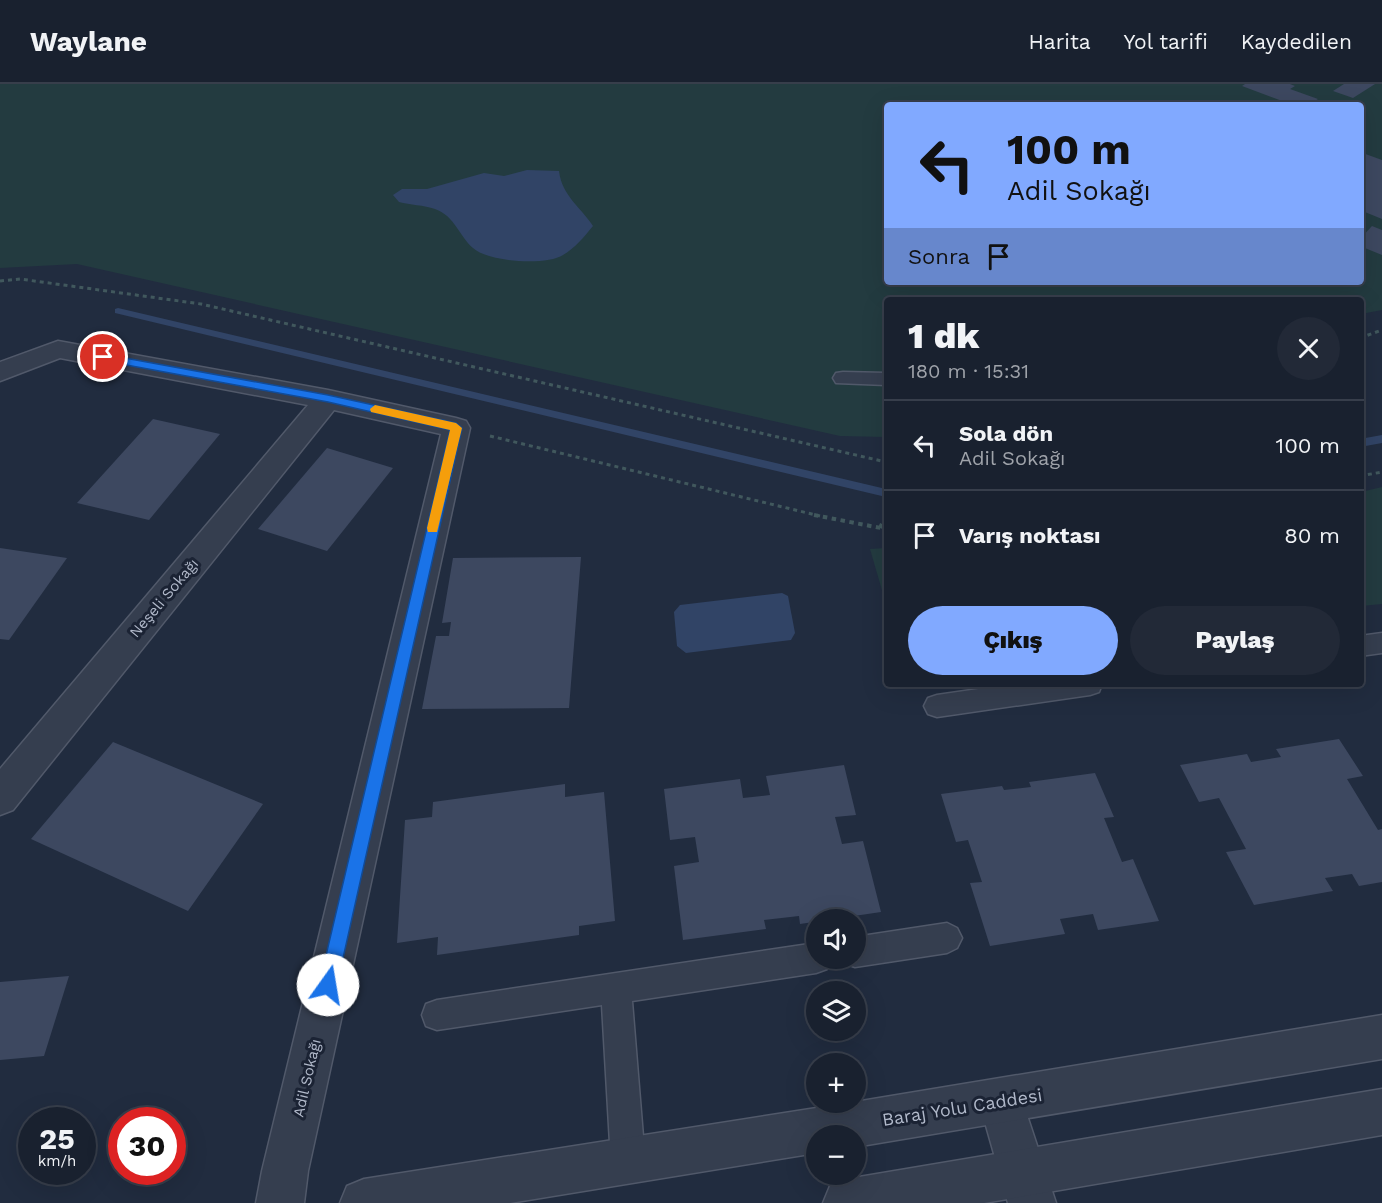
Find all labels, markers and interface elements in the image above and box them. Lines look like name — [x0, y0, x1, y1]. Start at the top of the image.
text: Waylane — [30, 25, 147, 58]
text: Harita — [1029, 29, 1091, 54]
text: Yol tarifi — [1124, 29, 1208, 54]
text: Kaydedilen — [1241, 29, 1352, 54]
text: 100 m — [1007, 125, 1131, 174]
icon: left — [908, 126, 986, 204]
text: Adil Sokağı — [1007, 175, 1151, 207]
icon: arrive — [982, 240, 1015, 273]
text: Sonra — [908, 244, 970, 269]
text: 1 dk — [908, 315, 979, 357]
button: close — [1277, 317, 1340, 380]
pin — [77, 331, 128, 382]
icon: arrive — [86, 340, 119, 373]
text: 180 m · 15:31 — [908, 359, 1029, 383]
text: Sola dön — [959, 421, 1053, 446]
icon: left — [908, 429, 941, 462]
text: 100 m — [1276, 433, 1340, 458]
text: Adil Sokağı — [959, 446, 1065, 470]
icon: arrive — [908, 519, 941, 552]
text: Varış noktası — [959, 523, 1101, 548]
text: 80 m — [1284, 523, 1340, 548]
street label: Neşeli Sokağı — [126, 555, 202, 641]
button: Çıkış — [908, 606, 1118, 675]
button: Paylaş — [1130, 606, 1340, 675]
map controls — [806, 909, 866, 1185]
button: sound — [806, 909, 866, 969]
position arrow — [296, 953, 360, 1017]
button: layers — [806, 981, 866, 1041]
street label: Adil Sokağı — [289, 1037, 325, 1119]
button: + — [806, 1053, 866, 1113]
street label: Baraj Yolu Caddesi — [880, 1084, 1044, 1130]
speed limit sign: 30 — [108, 1107, 186, 1185]
text: 25 — [39, 1121, 75, 1156]
button: − — [806, 1125, 866, 1185]
text: km/h — [38, 1152, 76, 1170]

